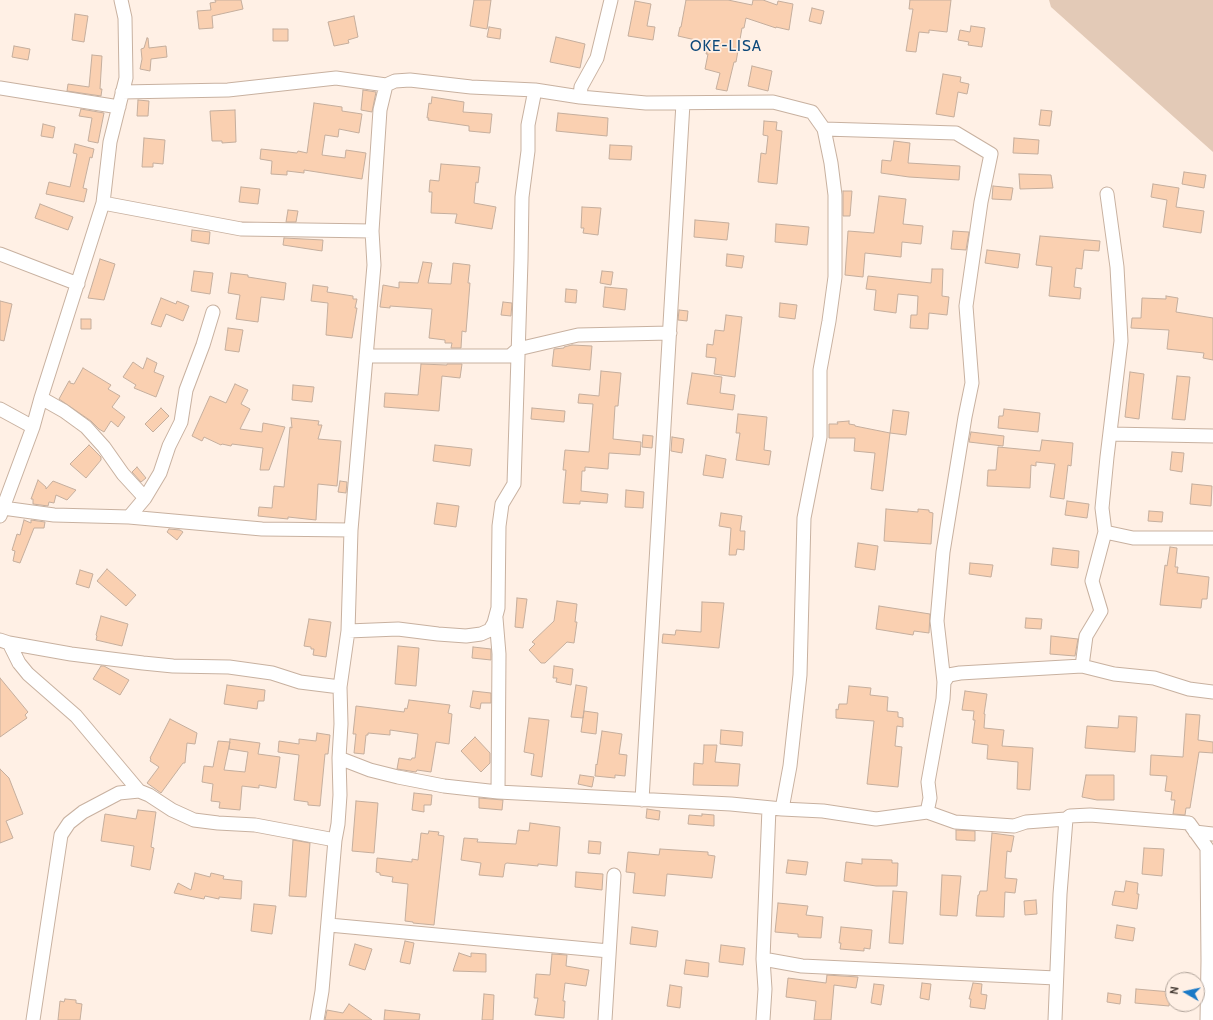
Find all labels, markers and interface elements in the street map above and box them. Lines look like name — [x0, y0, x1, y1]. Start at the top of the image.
district label: OKE-LISA — [690, 38, 762, 56]
north arrow — [1165, 972, 1205, 1012]
text: N — [1167, 985, 1182, 995]

